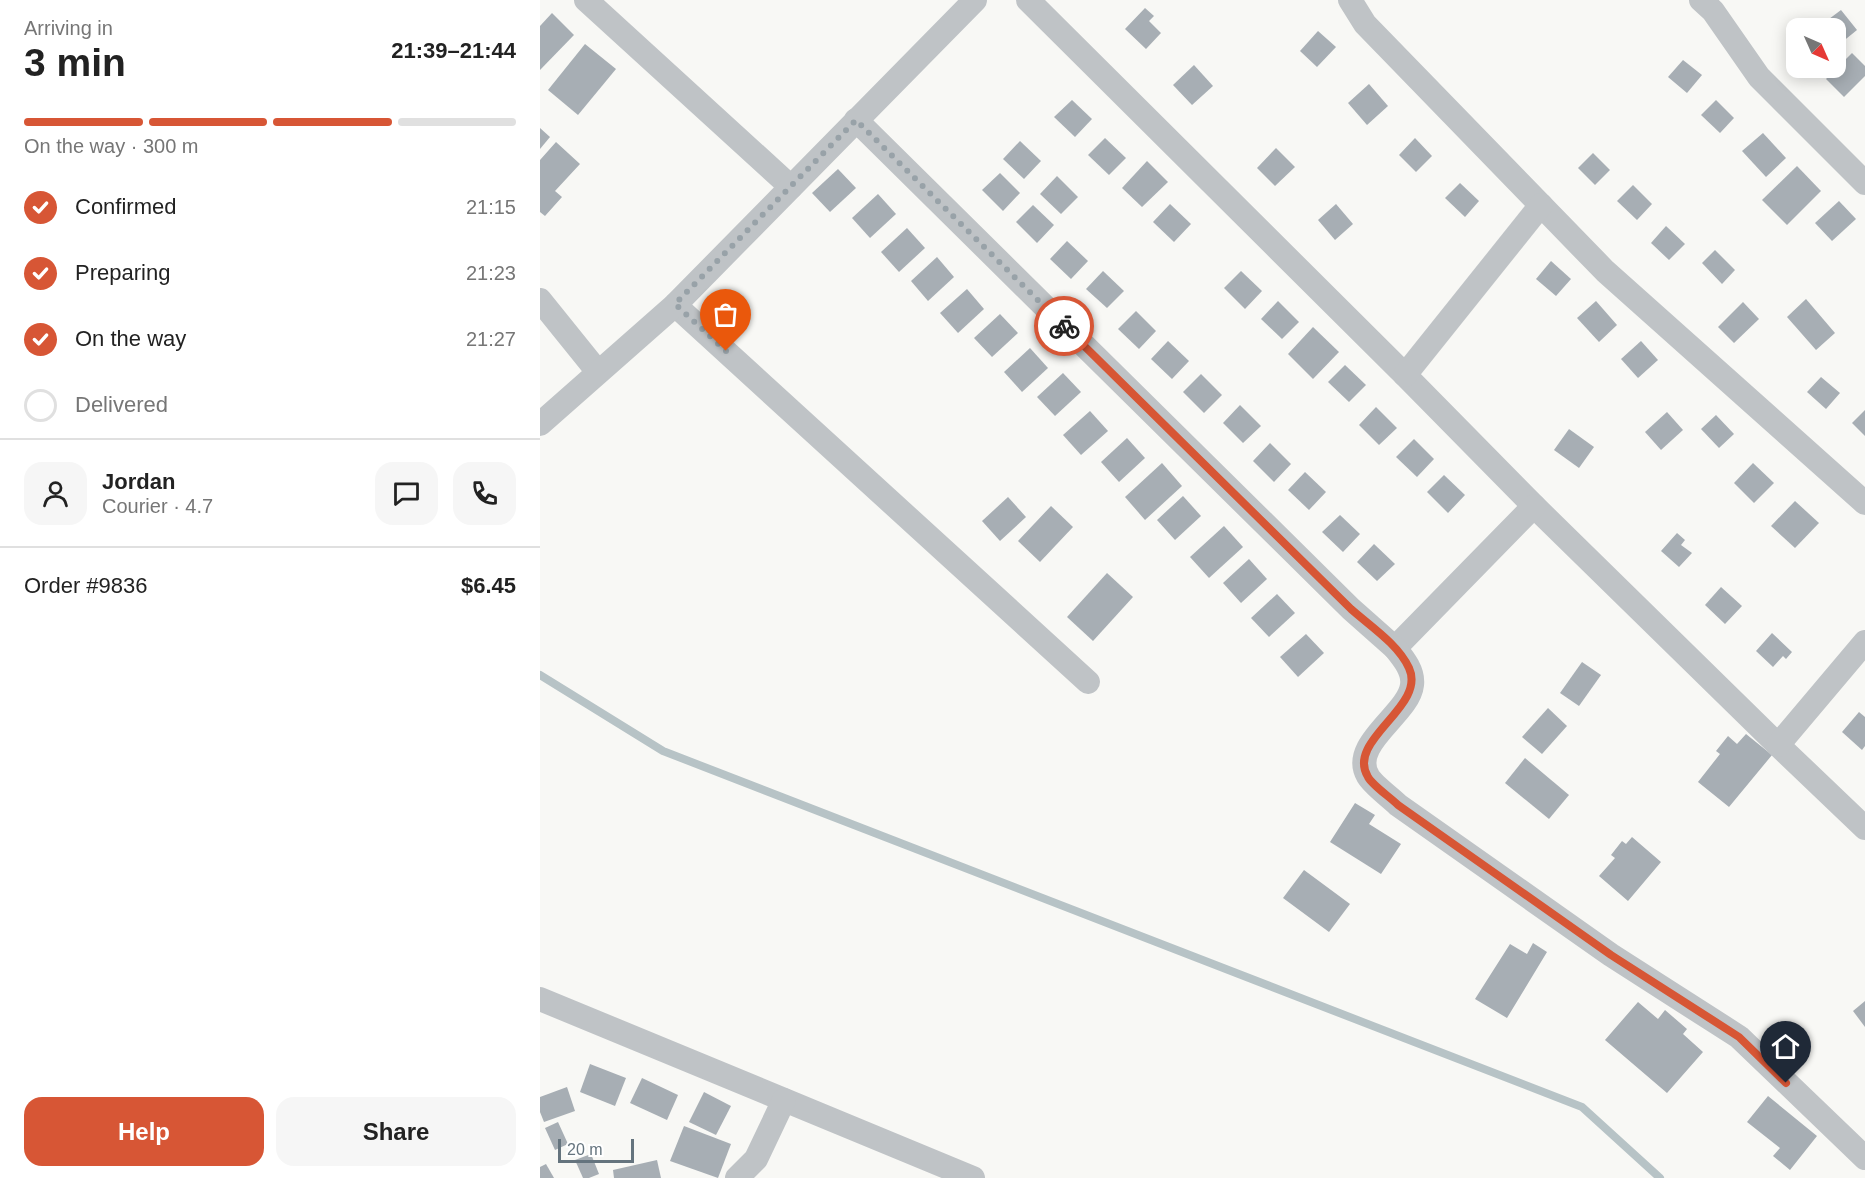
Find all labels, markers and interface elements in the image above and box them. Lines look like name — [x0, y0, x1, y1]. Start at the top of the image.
text: Arriving in — [24, 17, 113, 39]
north arrow — [1786, 18, 1846, 78]
map controls — [1786, 18, 1846, 78]
text: 21:39–21:44 — [391, 38, 516, 63]
text: 3 min — [24, 41, 126, 84]
text: On the way · 300 m — [24, 135, 199, 157]
icon: check — [24, 191, 57, 224]
text: Confirmed — [75, 194, 176, 219]
text: 21:15 — [466, 196, 516, 218]
icon: check — [24, 257, 57, 290]
text: Preparing — [75, 260, 170, 285]
text: 21:23 — [466, 262, 516, 284]
pin — [700, 289, 751, 351]
courier — [1034, 296, 1094, 356]
icon: bag — [709, 298, 742, 331]
icon: bike — [1048, 310, 1081, 343]
icon: check — [24, 323, 57, 356]
text: On the way — [75, 326, 186, 351]
text: 21:27 — [466, 328, 516, 350]
text: Delivered — [75, 392, 168, 417]
button: person — [24, 462, 87, 525]
button: chat — [375, 462, 438, 525]
button: phone — [453, 462, 516, 525]
text: Jordan — [102, 469, 175, 494]
text: Courier · 4.7 — [102, 495, 213, 517]
text: Order #9836 — [24, 573, 148, 598]
text: $6.45 — [461, 573, 516, 598]
pin — [1760, 1021, 1811, 1083]
icon: home — [1769, 1030, 1802, 1063]
button: Help — [24, 1097, 264, 1166]
button: Share — [276, 1097, 516, 1166]
scale bar — [558, 1136, 634, 1164]
text: 20 m — [567, 1141, 603, 1158]

